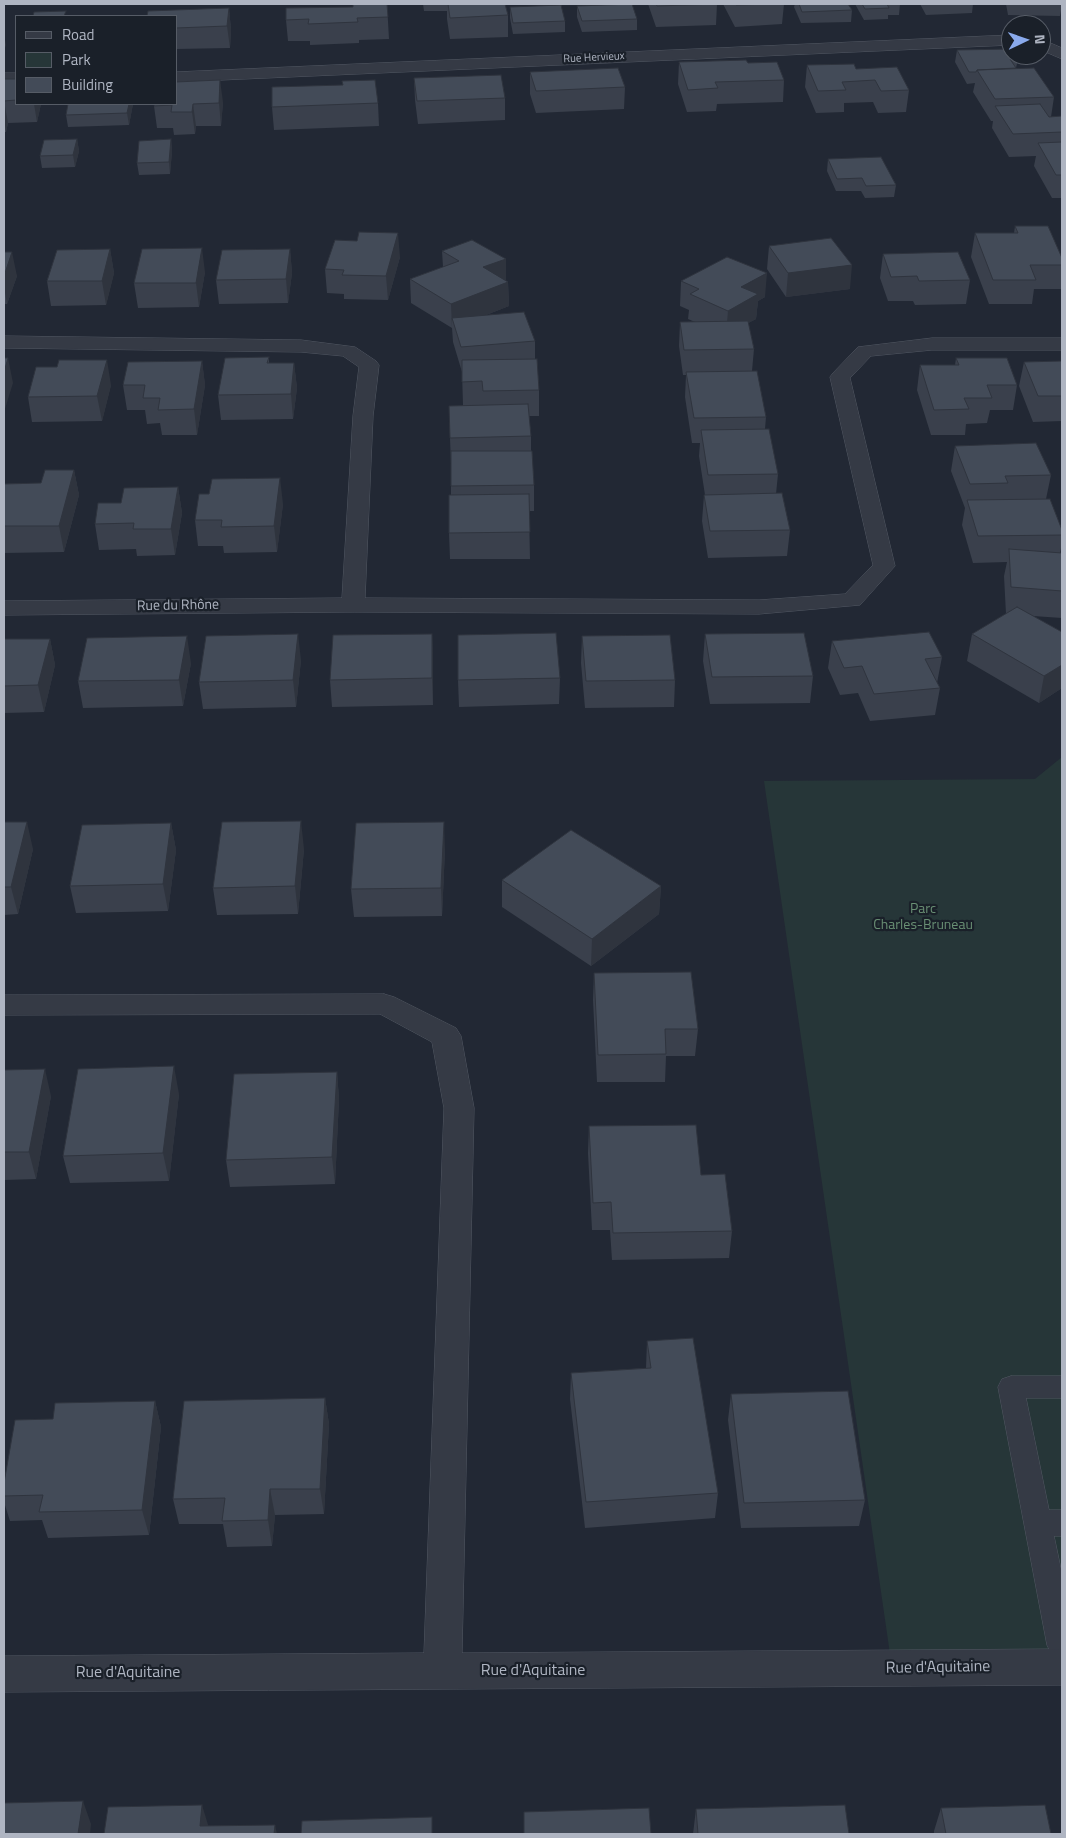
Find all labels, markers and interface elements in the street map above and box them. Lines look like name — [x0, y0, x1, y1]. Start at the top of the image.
legend — [15, 15, 178, 105]
north arrow — [1001, 15, 1051, 65]
text: Road — [62, 23, 94, 46]
text: N — [1030, 34, 1051, 45]
text: Park — [62, 48, 91, 71]
street label: Rue Hervieux — [563, 50, 625, 66]
text: Building — [62, 73, 113, 96]
street label: Rue du Rhône — [137, 597, 219, 615]
park label: Parc Charles-Bruneau — [873, 902, 973, 934]
street label: Rue d'Aquitaine — [886, 1657, 990, 1679]
street label: Rue d'Aquitaine — [481, 1661, 585, 1681]
street label: Rue d'Aquitaine — [76, 1663, 180, 1683]

